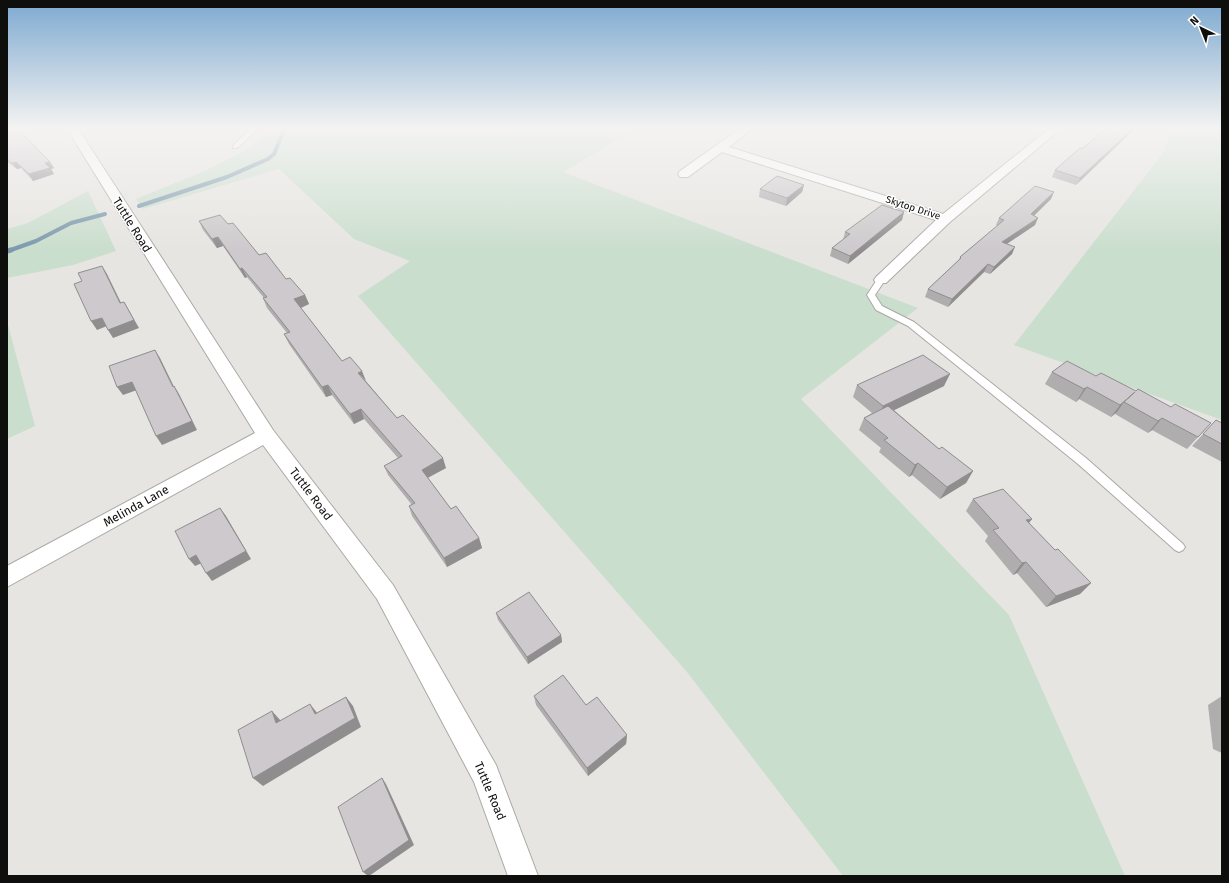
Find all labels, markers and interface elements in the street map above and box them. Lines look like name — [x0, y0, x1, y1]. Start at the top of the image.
north arrow — [1181, 8, 1221, 48]
text: N — [1187, 14, 1202, 28]
street label: Skytop Drive — [884, 194, 942, 222]
street label: Tuttle Road — [110, 195, 154, 255]
street label: Tuttle Road — [287, 465, 335, 523]
street label: Melinda Lane — [101, 482, 171, 530]
street label: Tuttle Road — [471, 760, 509, 822]

